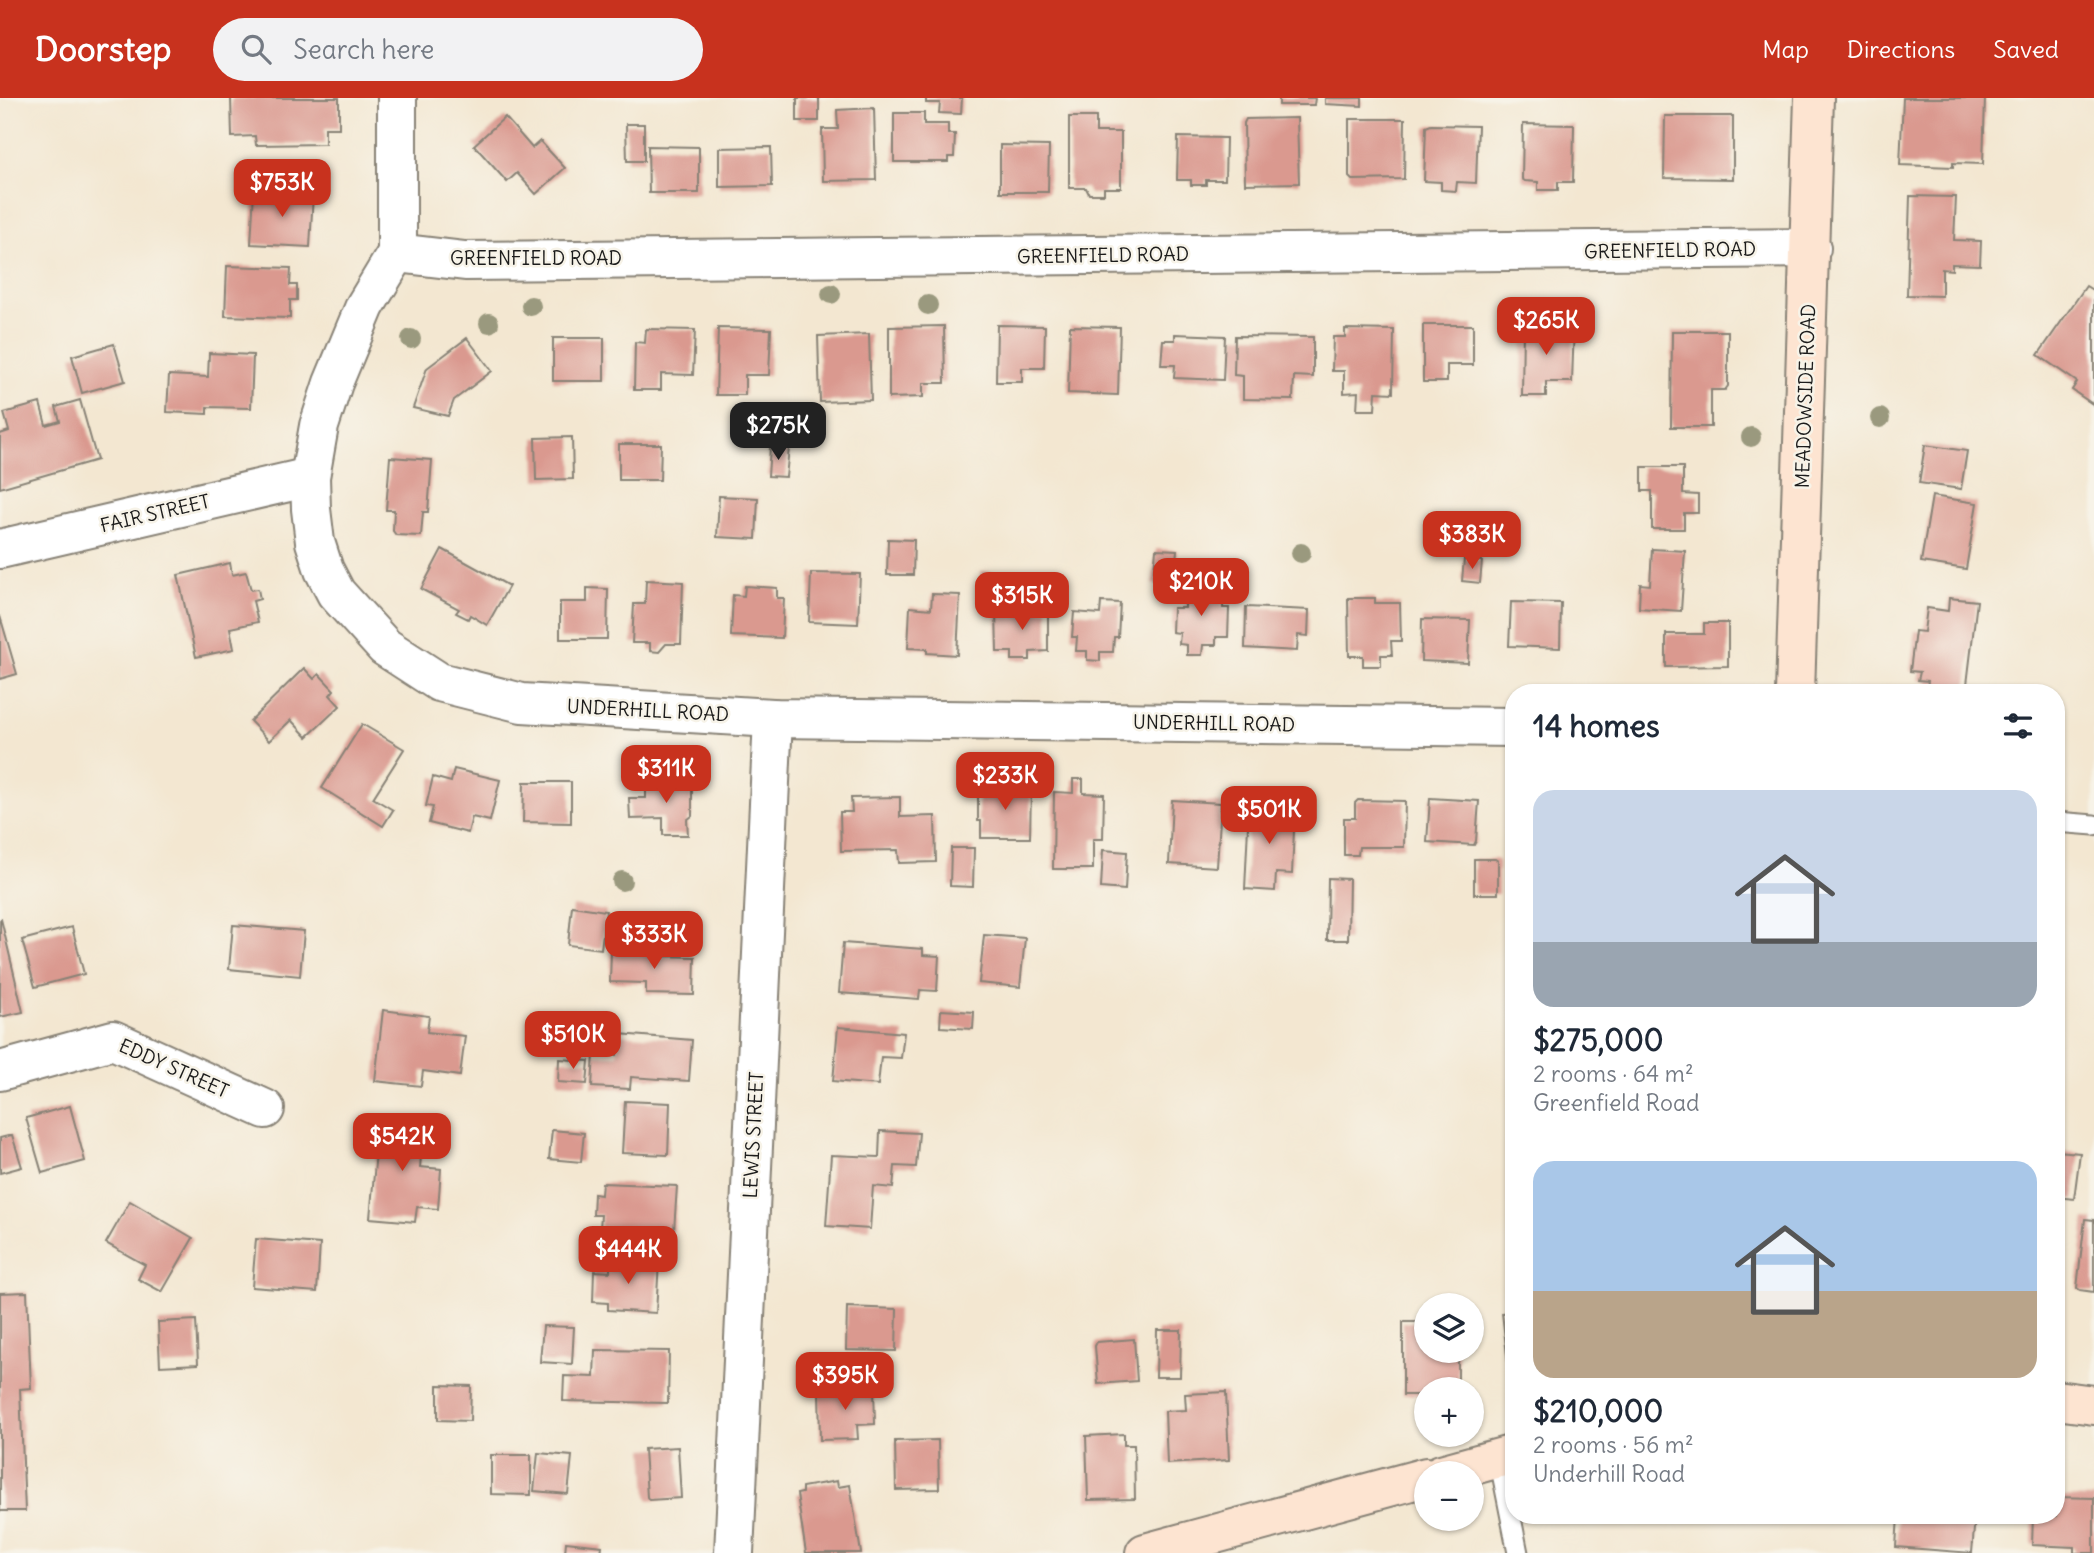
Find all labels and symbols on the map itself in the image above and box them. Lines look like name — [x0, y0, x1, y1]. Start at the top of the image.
pin: $753K — [233, 159, 331, 219]
street label: GREENFIELD ROAD — [1584, 237, 1756, 263]
street label: GREENFIELD ROAD — [1017, 242, 1189, 268]
street label: GREENFIELD ROAD — [450, 246, 622, 270]
pin: $265K — [1497, 298, 1595, 357]
street label: MEADOWSIDE ROAD — [1790, 303, 1820, 489]
pin: $275K — [729, 402, 827, 462]
street label: FAIR STREET — [98, 489, 212, 537]
pin: $383K — [1423, 512, 1521, 571]
pin: $210K — [1152, 559, 1250, 618]
pin: $315K — [973, 573, 1071, 632]
street label: UNDERHILL ROAD — [566, 694, 730, 726]
street label: UNDERHILL ROAD — [1133, 710, 1295, 736]
pin: $311K — [617, 746, 715, 805]
pin: $233K — [956, 752, 1054, 812]
pin: $501K — [1220, 786, 1318, 846]
pin: $333K — [605, 912, 703, 971]
pin: $510K — [524, 1012, 622, 1071]
street label: EDDY STREET — [115, 1033, 233, 1103]
street label: LEWIS STREET — [738, 1071, 768, 1199]
pin: $542K — [353, 1114, 451, 1173]
pin: $444K — [579, 1226, 677, 1286]
pin: $395K — [796, 1352, 894, 1412]

